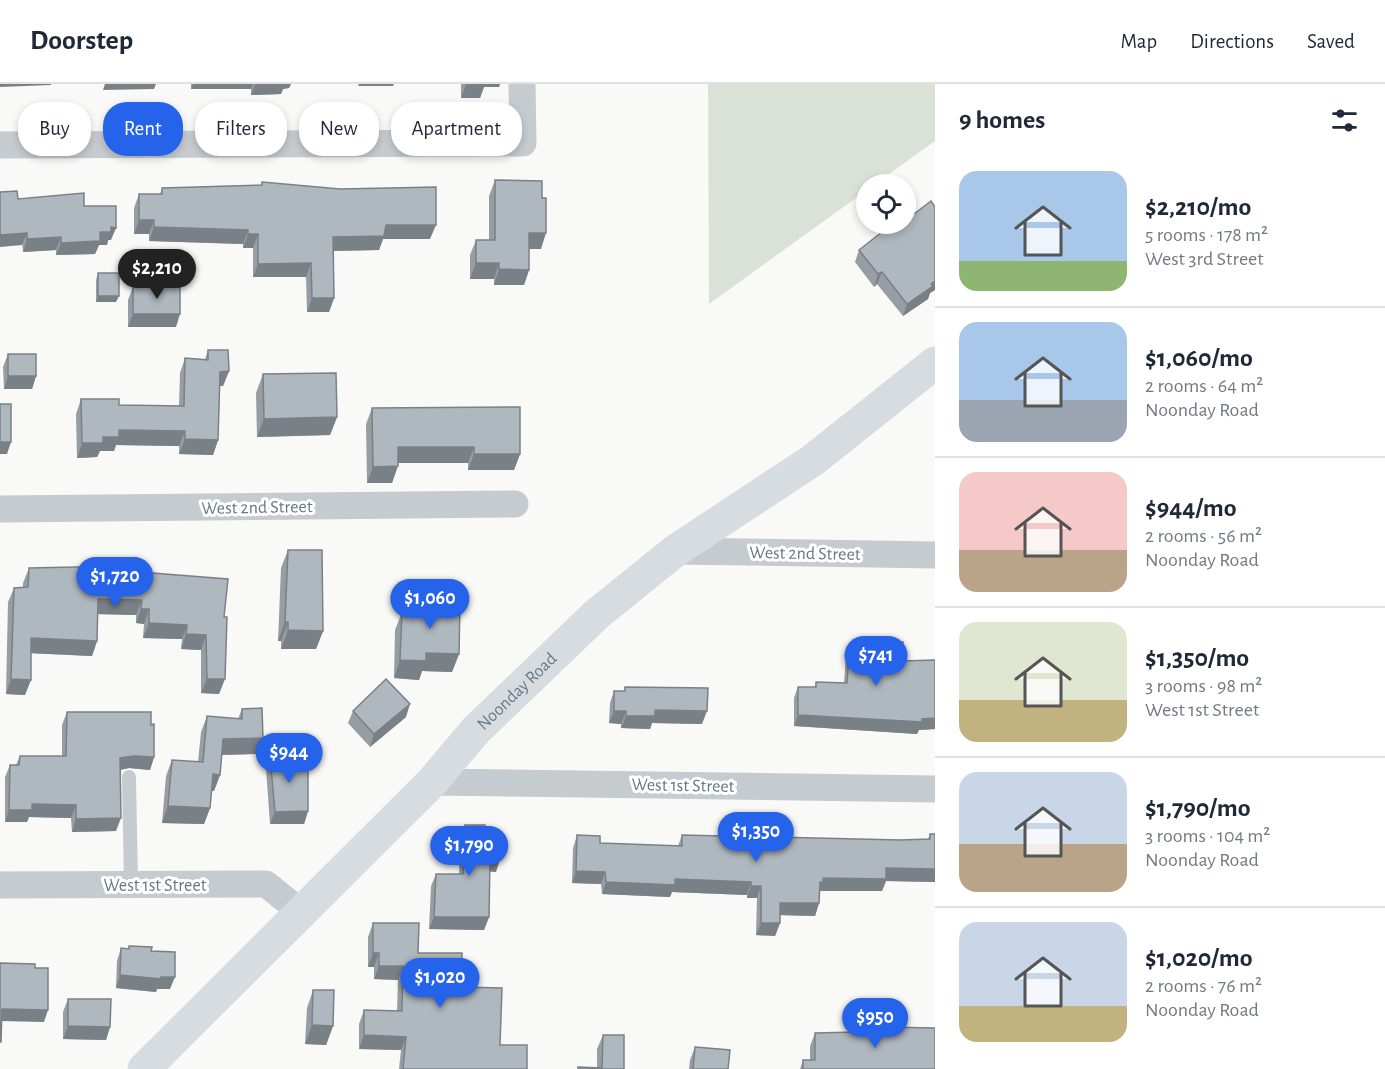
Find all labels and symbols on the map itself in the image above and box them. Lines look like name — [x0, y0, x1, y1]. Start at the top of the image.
pin: $2,210 — [108, 249, 206, 300]
street label: West 2nd Street — [201, 498, 313, 518]
street label: West 2nd Street — [749, 544, 861, 564]
pin: $1,720 — [66, 557, 164, 608]
pin: $1,060 — [381, 579, 479, 630]
pin: $741 — [840, 636, 912, 687]
street label: Noonday Road — [474, 650, 561, 734]
pin: $944 — [253, 733, 325, 784]
street label: West 1st Street — [631, 776, 735, 796]
pin: $1,350 — [707, 812, 805, 863]
pin: $1,790 — [420, 826, 518, 877]
street label: West 1st Street — [104, 877, 207, 895]
pin: $1,020 — [391, 958, 489, 1009]
pin: $950 — [839, 998, 911, 1049]

